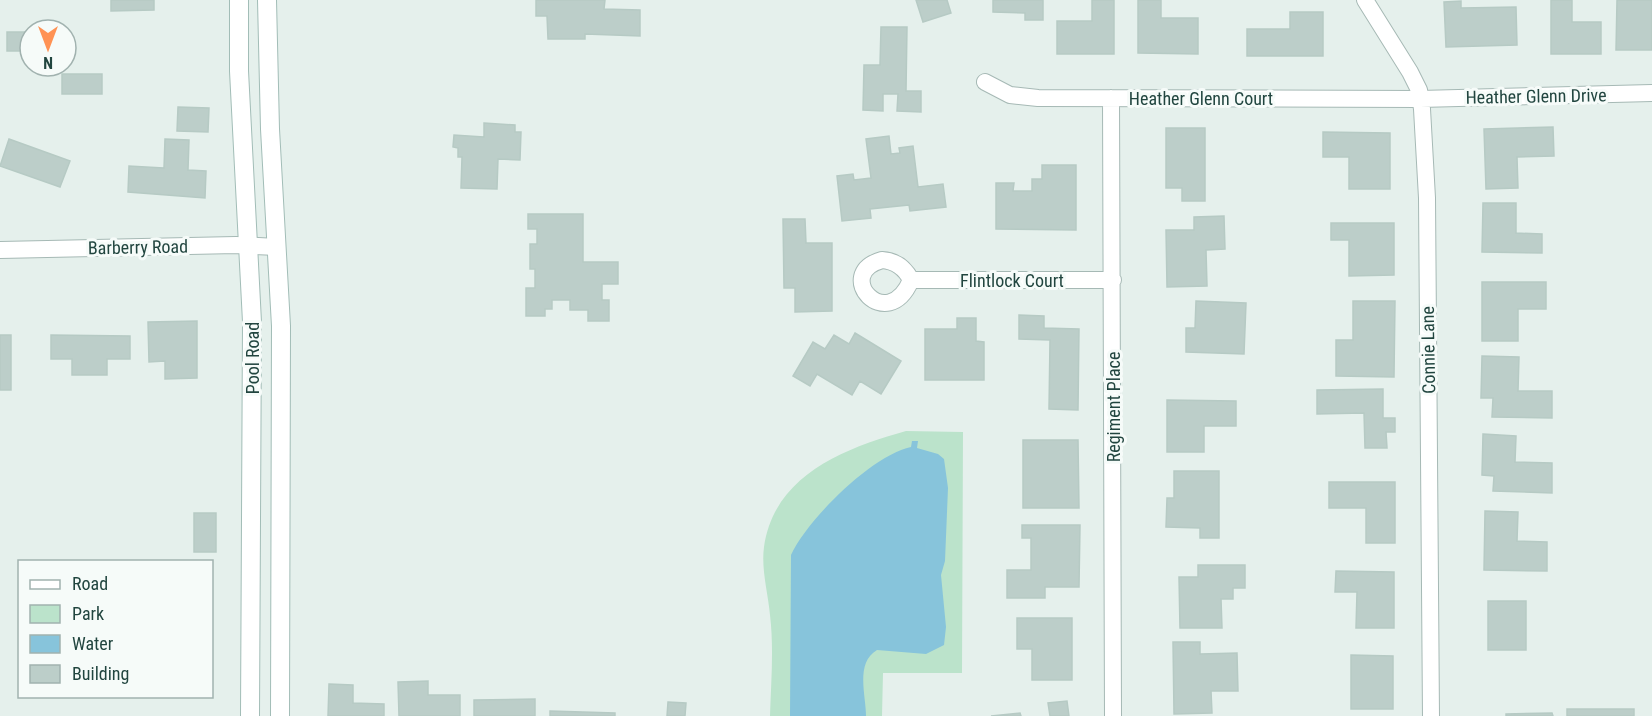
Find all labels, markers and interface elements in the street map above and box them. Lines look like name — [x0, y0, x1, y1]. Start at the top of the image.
north arrow — [18, 18, 78, 78]
text: N — [43, 53, 53, 72]
street label: Heather Glenn Drive — [1465, 84, 1607, 108]
street label: Heather Glenn Court — [1129, 88, 1273, 109]
street label: Barberry Road — [88, 236, 188, 258]
street label: Flintlock Court — [960, 270, 1064, 291]
street label: Connie Lane — [1417, 306, 1439, 394]
street label: Pool Road — [242, 322, 263, 394]
street label: Regiment Place — [1103, 352, 1124, 462]
legend — [18, 560, 213, 698]
text: Road — [72, 573, 108, 594]
text: Park — [72, 603, 104, 624]
text: Water — [72, 633, 114, 654]
text: Building — [72, 663, 129, 684]

